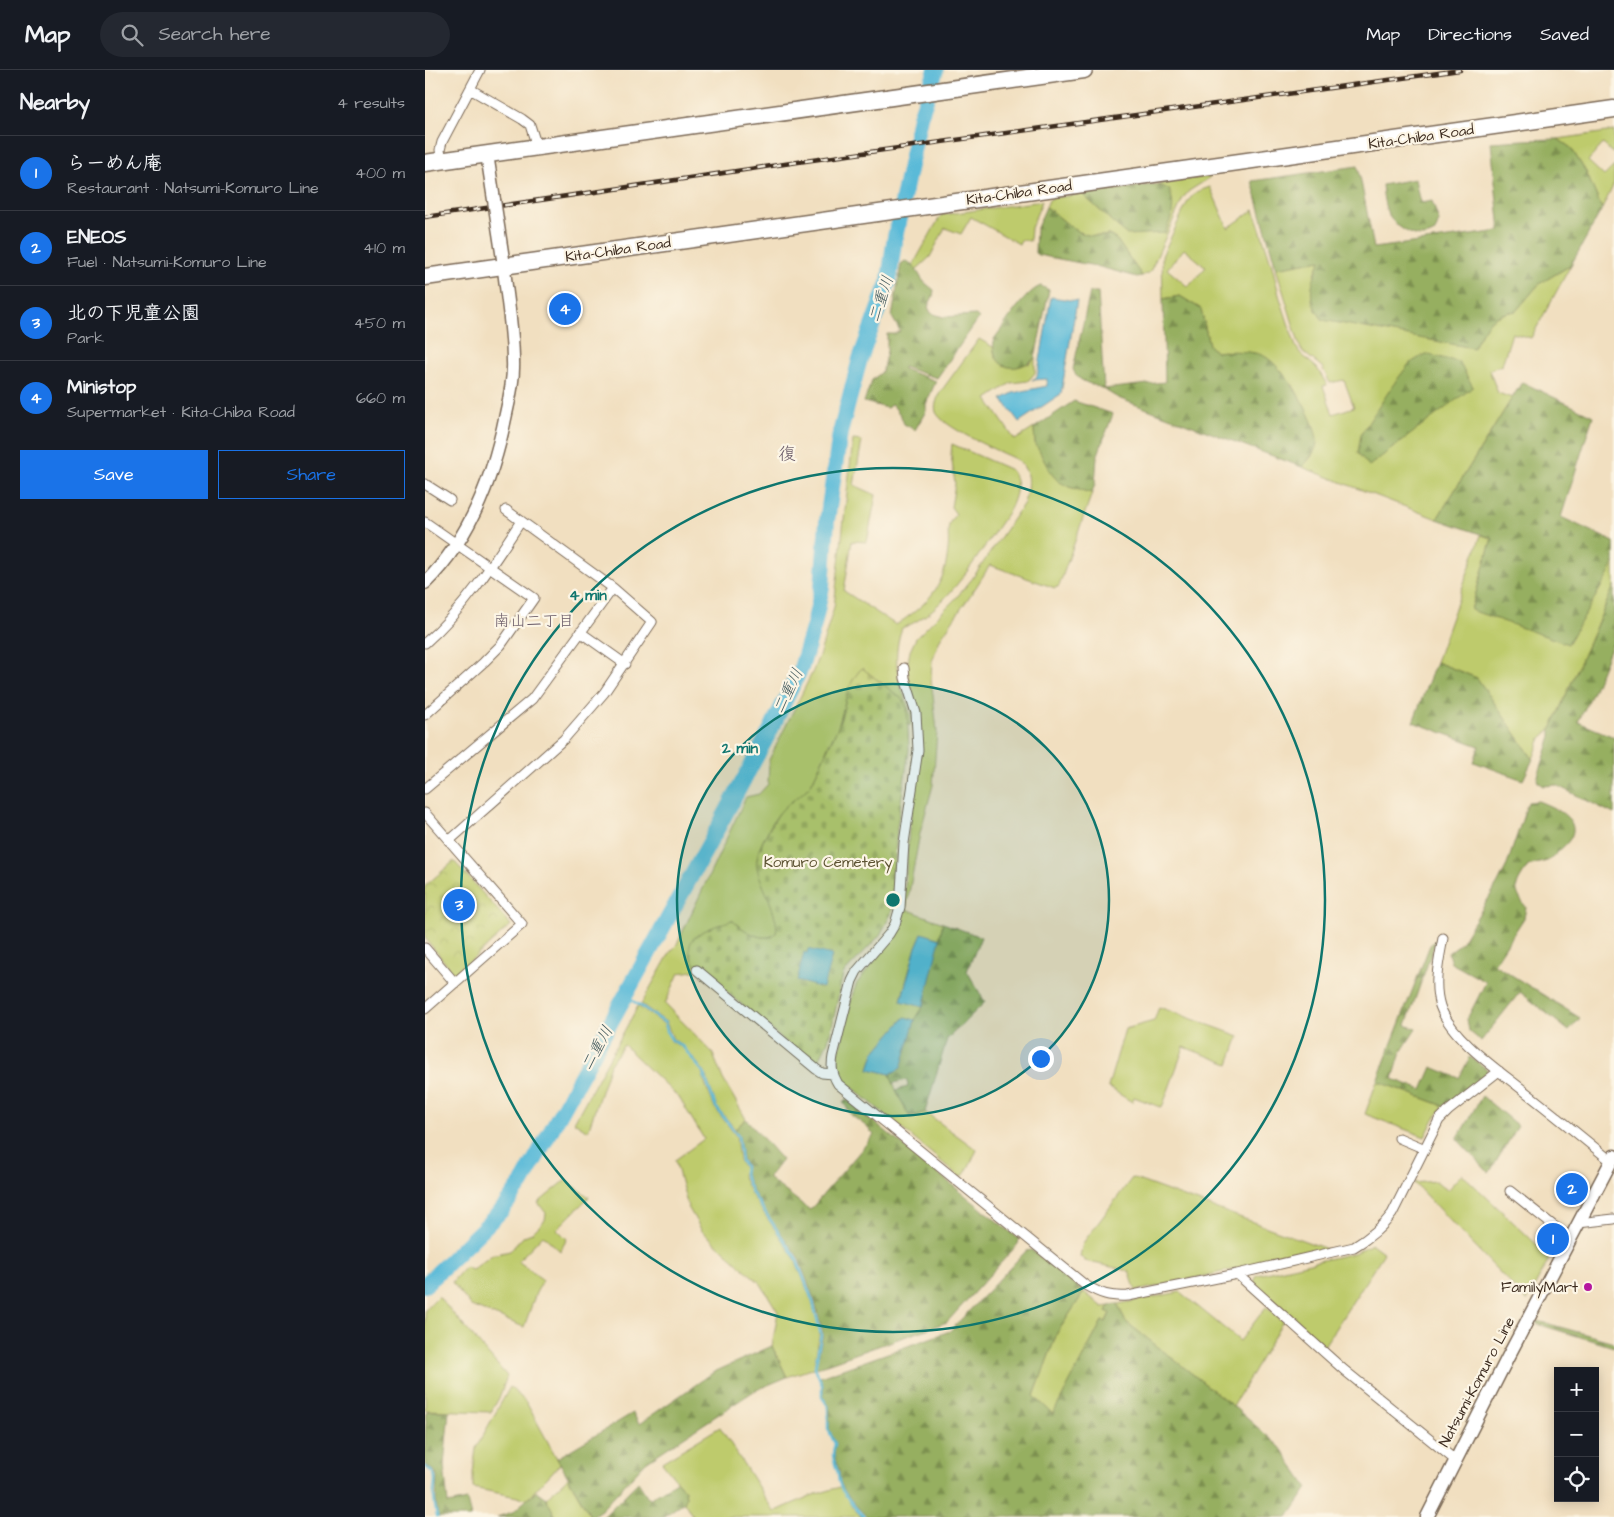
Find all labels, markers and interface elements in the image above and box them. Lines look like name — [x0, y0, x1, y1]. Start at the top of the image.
search box — [100, 12, 450, 57]
text: Map — [25, 18, 70, 52]
icon: search — [118, 21, 146, 49]
text: Search here — [158, 21, 271, 48]
text: Map — [1366, 22, 1400, 47]
text: Directions — [1428, 22, 1512, 47]
text: Saved — [1540, 22, 1589, 47]
text: Nearby — [20, 88, 90, 117]
text: 4 results — [337, 92, 405, 114]
street label: Kita-Chiba Road — [1367, 119, 1476, 155]
text: らーめん庵 — [67, 150, 162, 177]
text: 1 — [35, 162, 37, 184]
text: 400 m — [355, 162, 405, 184]
street label: Kita-Chiba Road — [965, 175, 1074, 211]
text: Restaurant · Natsumi-Komuro Line — [67, 177, 319, 199]
text: ENEOS — [67, 224, 126, 251]
street label: Kita-Chiba Road — [564, 232, 673, 268]
text: 2 — [31, 237, 41, 259]
text: 410 m — [363, 237, 405, 259]
text: Fuel · Natsumi-Komuro Line — [67, 251, 267, 273]
water label: 二重川 — [863, 273, 899, 325]
pin: 4 — [549, 290, 581, 328]
text: 北の下児童公園 — [67, 300, 200, 327]
text: 3 — [32, 312, 40, 334]
text: 450 m — [354, 312, 405, 334]
text: Park — [67, 327, 104, 349]
text: Ministop — [67, 374, 136, 401]
text: 4 — [31, 387, 41, 409]
text: 660 m — [356, 387, 405, 409]
text: Supermarket · Kita-Chiba Road — [67, 401, 295, 423]
district label: 復 — [778, 442, 796, 467]
button: Save — [20, 450, 208, 499]
button: Share — [218, 450, 405, 499]
text: 4 min — [569, 585, 607, 606]
district label: 南山二丁目 — [494, 610, 574, 632]
water label: 二重川 — [768, 665, 808, 717]
text: 2 min — [721, 738, 759, 759]
park label: Komuro Cemetery — [764, 852, 892, 874]
pin: 3 — [443, 886, 475, 924]
centre of rings — [884, 891, 902, 909]
water label: 二重川 — [576, 1022, 618, 1074]
your location — [1028, 1046, 1054, 1072]
pin: 2 — [1556, 1170, 1588, 1208]
pin: 1 — [1537, 1220, 1569, 1258]
place label: FamilyMart — [1501, 1277, 1578, 1299]
marker: FamilyMart — [1582, 1281, 1594, 1293]
street label: Natsumi-Komuro Line — [1434, 1313, 1520, 1451]
map controls — [1554, 1367, 1599, 1502]
button: + — [1554, 1367, 1599, 1412]
button: − — [1554, 1412, 1599, 1457]
button: locate — [1554, 1457, 1599, 1502]

